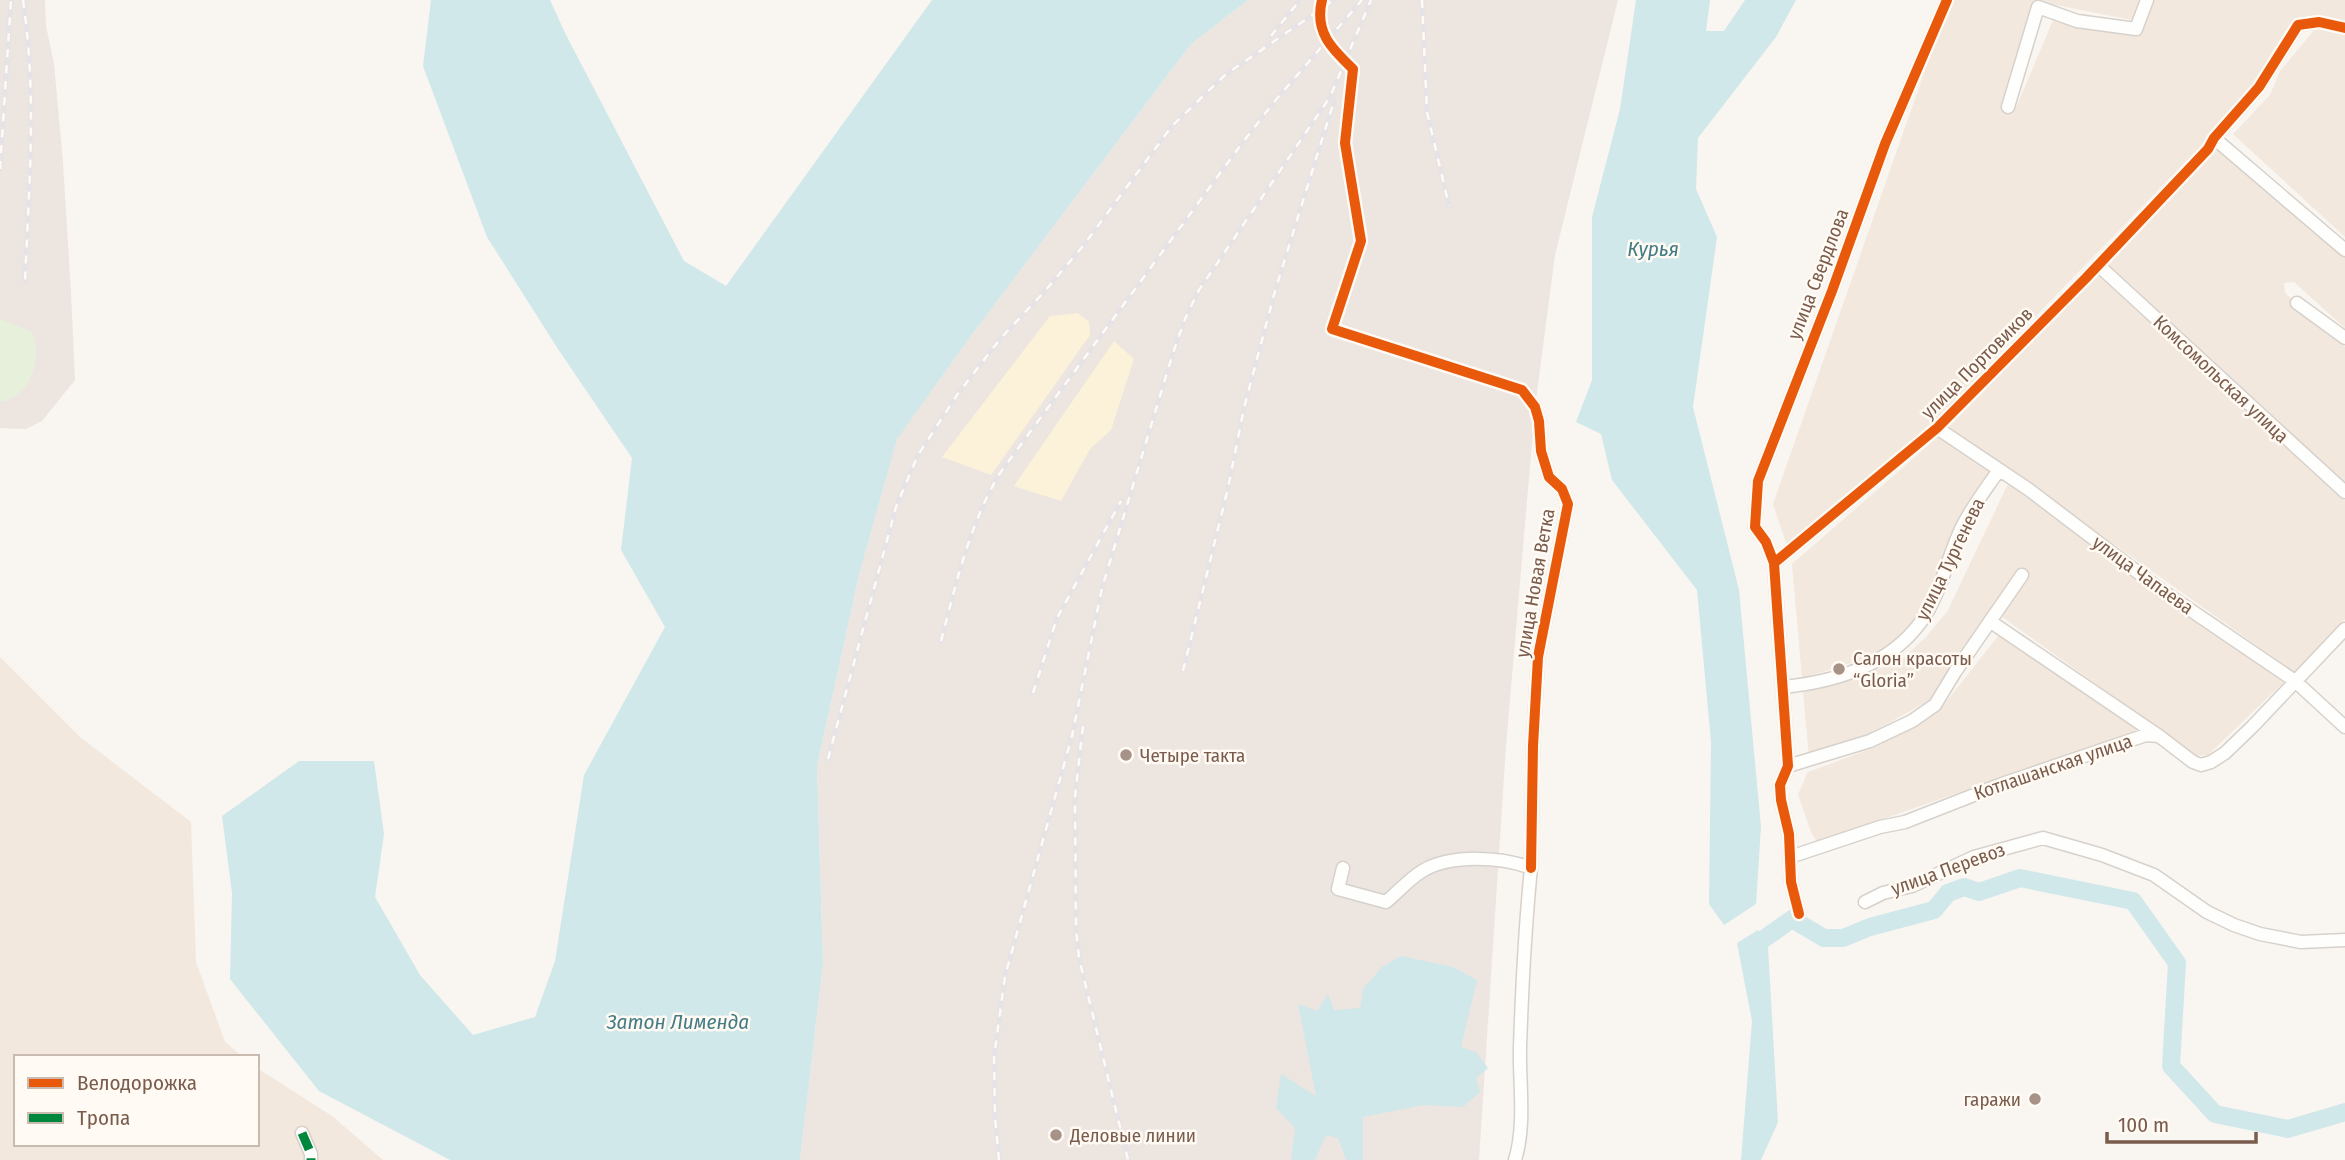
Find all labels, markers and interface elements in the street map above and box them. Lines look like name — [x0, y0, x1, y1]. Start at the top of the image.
street label: улица Свердлова — [1782, 205, 1854, 343]
water label: Курья — [1627, 236, 1679, 262]
street label: улица Портовиков — [1916, 302, 2038, 424]
street label: Комсомольская улица — [2149, 310, 2293, 448]
street label: улица Тургенева — [1910, 494, 1990, 624]
street label: улица Новая Ветка — [1511, 507, 1559, 659]
street label: улица Чапаева — [2088, 531, 2198, 619]
place label: Салон красоты “Gloria” — [1853, 647, 1972, 692]
marker: Салон красоты “Gloria” — [1831, 661, 1847, 677]
street label: Котлашанская улица — [1971, 729, 2135, 805]
place label: Четыре такта — [1140, 744, 1245, 767]
marker: Четыре такта — [1118, 747, 1134, 763]
street label: улица Перевоз — [1888, 838, 2008, 900]
water label: Затон Лименда — [606, 1009, 749, 1035]
legend — [14, 1055, 259, 1146]
text: Велодорожка — [77, 1070, 197, 1096]
place label: гаражи — [1963, 1088, 2021, 1111]
marker: гаражи — [2027, 1091, 2043, 1107]
scale bar — [2107, 1100, 2256, 1144]
text: Тропа — [77, 1105, 130, 1131]
text: 100 m — [2118, 1112, 2169, 1138]
place label: Деловые линии — [1069, 1124, 1196, 1147]
marker: Деловые линии — [1048, 1127, 1064, 1143]

